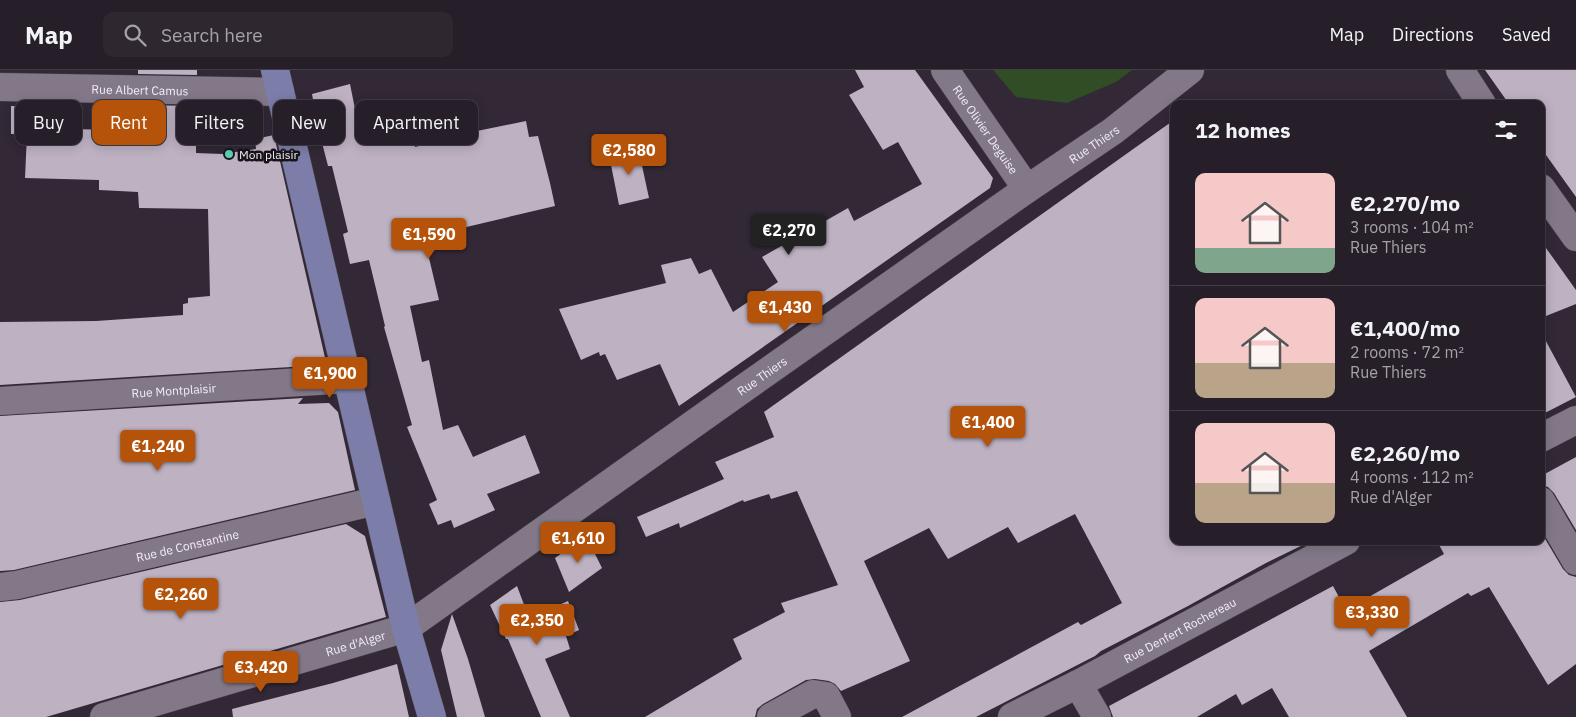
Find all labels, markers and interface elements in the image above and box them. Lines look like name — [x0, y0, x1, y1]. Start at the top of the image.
search box — [103, 12, 453, 57]
text: Map — [25, 19, 73, 51]
icon: search — [121, 21, 149, 49]
text: Search here — [161, 23, 263, 47]
text: Map — [1329, 23, 1364, 46]
text: Directions — [1392, 23, 1474, 46]
text: Saved — [1502, 23, 1551, 46]
street label: Rue Albert Camus — [91, 81, 189, 98]
street label: Rue Olivier Deguise — [950, 82, 1022, 177]
chip: Buy — [15, 100, 82, 145]
chip: Rent — [92, 100, 166, 145]
chip: Filters — [176, 100, 263, 145]
chip: New — [273, 100, 345, 145]
chip: Apartment — [355, 100, 478, 145]
text: 12 homes — [1195, 116, 1291, 144]
icon: filters — [1492, 116, 1520, 144]
street label: Rue Thiers — [1066, 121, 1122, 166]
pin: €2,580 — [588, 134, 670, 176]
text: €2,580 — [602, 140, 656, 160]
place label: Mon plaisir — [239, 147, 299, 162]
marker: Mon plaisir — [223, 148, 235, 160]
text: €2,270/mo — [1350, 189, 1460, 217]
icon: home — [1235, 193, 1295, 253]
pin: €2,270 — [748, 214, 830, 256]
text: 3 rooms · 104 m² — [1350, 217, 1474, 237]
pin: €1,590 — [388, 218, 470, 260]
text: €2,270 — [762, 220, 816, 240]
text: €1,590 — [402, 224, 456, 244]
text: Rue Thiers — [1350, 237, 1427, 257]
pin: €1,430 — [744, 290, 826, 333]
text: €1,430 — [758, 297, 812, 317]
text: €1,400/mo — [1350, 314, 1460, 342]
icon: home — [1235, 318, 1295, 378]
text: 2 rooms · 72 m² — [1350, 342, 1464, 362]
street label: Rue Thiers — [734, 353, 790, 398]
pin: €1,900 — [289, 356, 371, 399]
text: Rue Thiers — [1350, 362, 1427, 382]
text: €1,900 — [303, 363, 357, 383]
street label: Rue Montplaisir — [131, 380, 217, 400]
pin: €1,400 — [947, 406, 1029, 448]
text: €1,400 — [961, 412, 1015, 432]
pin: €1,240 — [117, 430, 199, 472]
text: €1,240 — [131, 436, 185, 456]
text: €2,260/mo — [1350, 439, 1460, 467]
icon: home — [1235, 443, 1295, 503]
text: 4 rooms · 112 m² — [1350, 467, 1474, 487]
text: Rue d'Alger — [1350, 487, 1432, 507]
pin: €1,610 — [537, 522, 619, 564]
street label: Rue de Constantine — [134, 526, 241, 564]
text: €1,610 — [551, 528, 605, 548]
pin: €2,260 — [140, 578, 222, 620]
text: €2,260 — [154, 584, 208, 604]
street label: Rue Denfert Rochereau — [1121, 594, 1238, 666]
pin: €3,330 — [1331, 596, 1413, 638]
text: €3,330 — [1345, 602, 1399, 622]
pin: €2,350 — [496, 604, 578, 646]
text: €2,350 — [510, 610, 564, 630]
street label: Rue d'Alger — [324, 627, 387, 659]
pin: €3,420 — [220, 650, 302, 693]
text: €3,420 — [234, 657, 288, 677]

